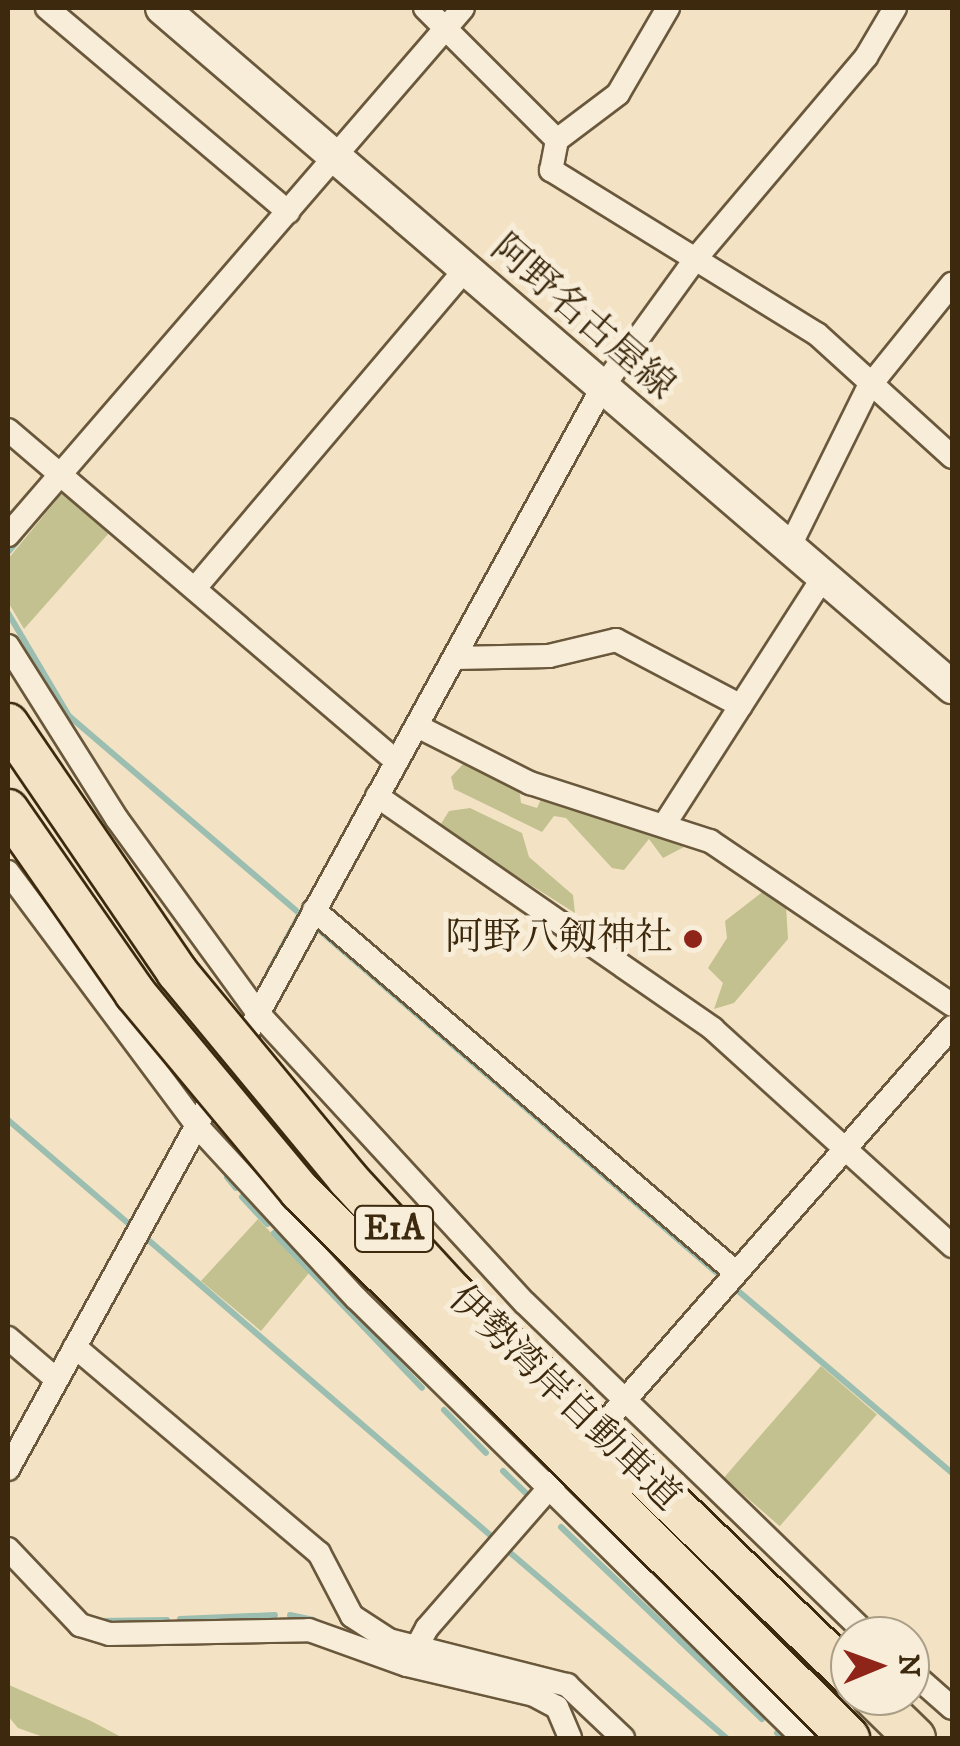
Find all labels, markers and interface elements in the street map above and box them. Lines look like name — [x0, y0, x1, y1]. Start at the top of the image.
street label: 阿野名古屋線 — [481, 226, 683, 410]
place label: 阿野八剱神社 — [445, 916, 673, 962]
marker: 阿野八剱神社 — [682, 928, 704, 950]
road number: E1A — [354, 1199, 434, 1259]
street label: 伊勢湾岸自動車道 — [439, 1277, 689, 1521]
north arrow — [830, 1616, 930, 1716]
text: N — [891, 1654, 926, 1677]

